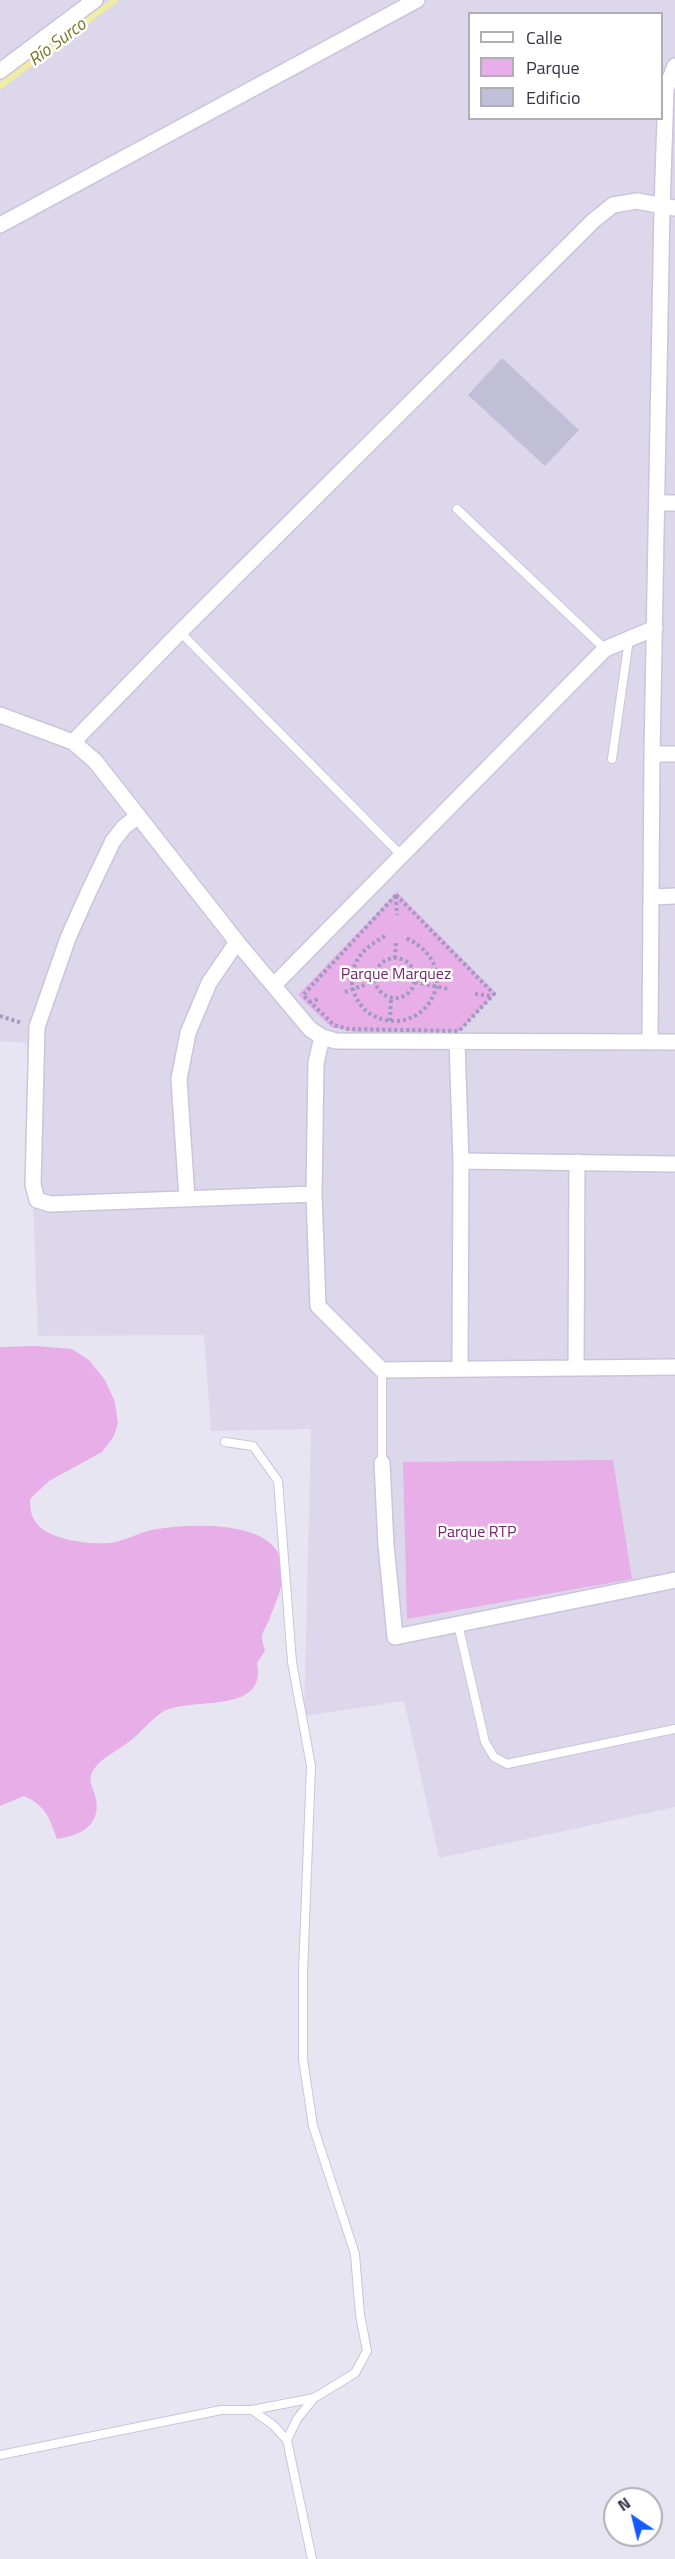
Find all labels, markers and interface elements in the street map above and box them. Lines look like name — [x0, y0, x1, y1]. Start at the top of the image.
legend — [468, 12, 663, 120]
water label: Río Surco — [25, 14, 91, 72]
text: Calle — [526, 24, 562, 51]
text: Parque — [526, 54, 580, 81]
text: Edificio — [526, 84, 580, 111]
park label: Parque Marquez — [341, 965, 451, 985]
park label: Parque RTP — [438, 1523, 516, 1543]
north arrow — [603, 2487, 663, 2547]
text: N — [612, 2491, 635, 2517]

